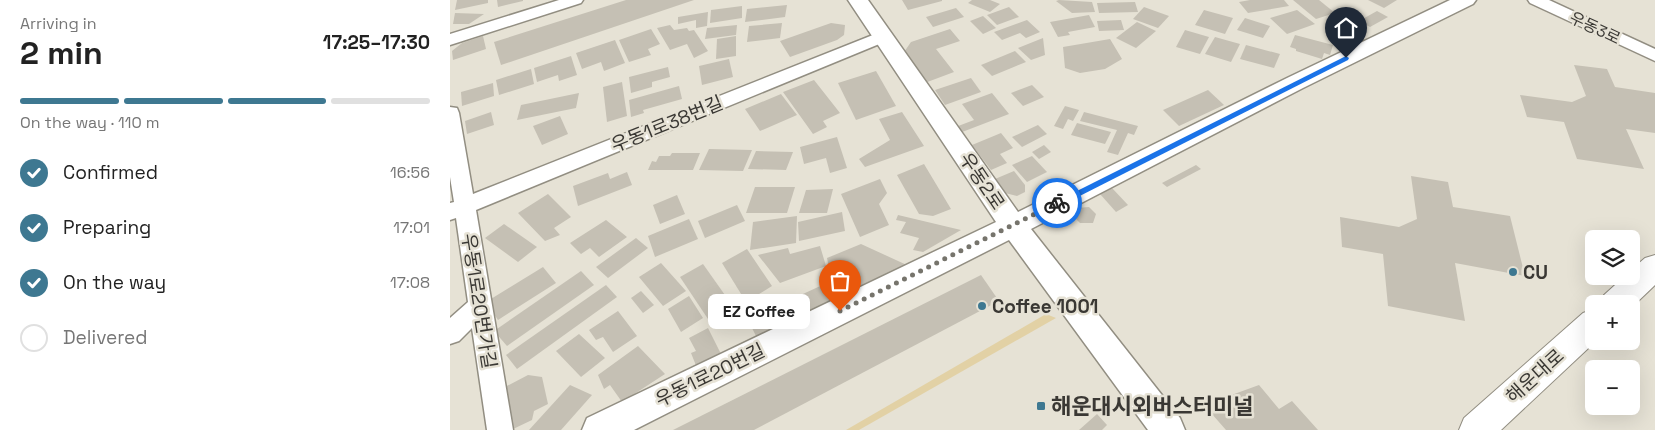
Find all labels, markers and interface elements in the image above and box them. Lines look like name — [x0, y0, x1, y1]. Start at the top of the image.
pin — [1325, 7, 1367, 58]
street label: 우동3로 — [1566, 7, 1624, 49]
text: Arriving in — [20, 13, 97, 34]
icon: home — [1332, 14, 1360, 42]
text: 17:25–17:30 — [323, 30, 430, 55]
text: 2 min — [20, 33, 103, 73]
street label: 우동1로38번길 — [607, 90, 727, 158]
text: On the way · 110 m — [20, 112, 160, 133]
street label: 우동2로 — [954, 148, 1010, 214]
icon: check — [20, 159, 48, 187]
text: Confirmed — [63, 160, 158, 185]
text: 16:56 — [390, 162, 430, 183]
courier — [1032, 178, 1082, 228]
icon: bike — [1043, 189, 1071, 217]
icon: check — [20, 214, 48, 242]
text: Preparing — [63, 215, 151, 240]
text: 17:01 — [393, 217, 430, 238]
map controls — [1585, 230, 1640, 415]
button: layers — [1585, 230, 1640, 285]
street label: 우동1로20번가길 — [456, 232, 502, 370]
pin — [819, 260, 861, 311]
place label: CU — [1523, 260, 1548, 285]
marker: CU — [1507, 266, 1519, 278]
icon: bag — [826, 267, 854, 295]
icon: check — [20, 269, 48, 297]
text: On the way — [63, 270, 166, 295]
text: 17:08 — [390, 272, 430, 293]
callout: EZ Coffee — [708, 294, 810, 328]
place label: Coffee 1001 — [992, 294, 1098, 319]
button: + — [1585, 295, 1640, 350]
marker: Coffee 1001 — [976, 300, 988, 312]
text: EZ Coffee — [723, 301, 795, 322]
text: Delivered — [63, 325, 148, 350]
street label: 우동1로20번길 — [651, 338, 769, 412]
street label: 해운대로 — [1501, 343, 1569, 409]
button: − — [1585, 360, 1640, 415]
place label: 해운대시외버스터미널 — [1051, 392, 1253, 420]
marker: 해운대시외버스터미널 — [1035, 400, 1047, 412]

